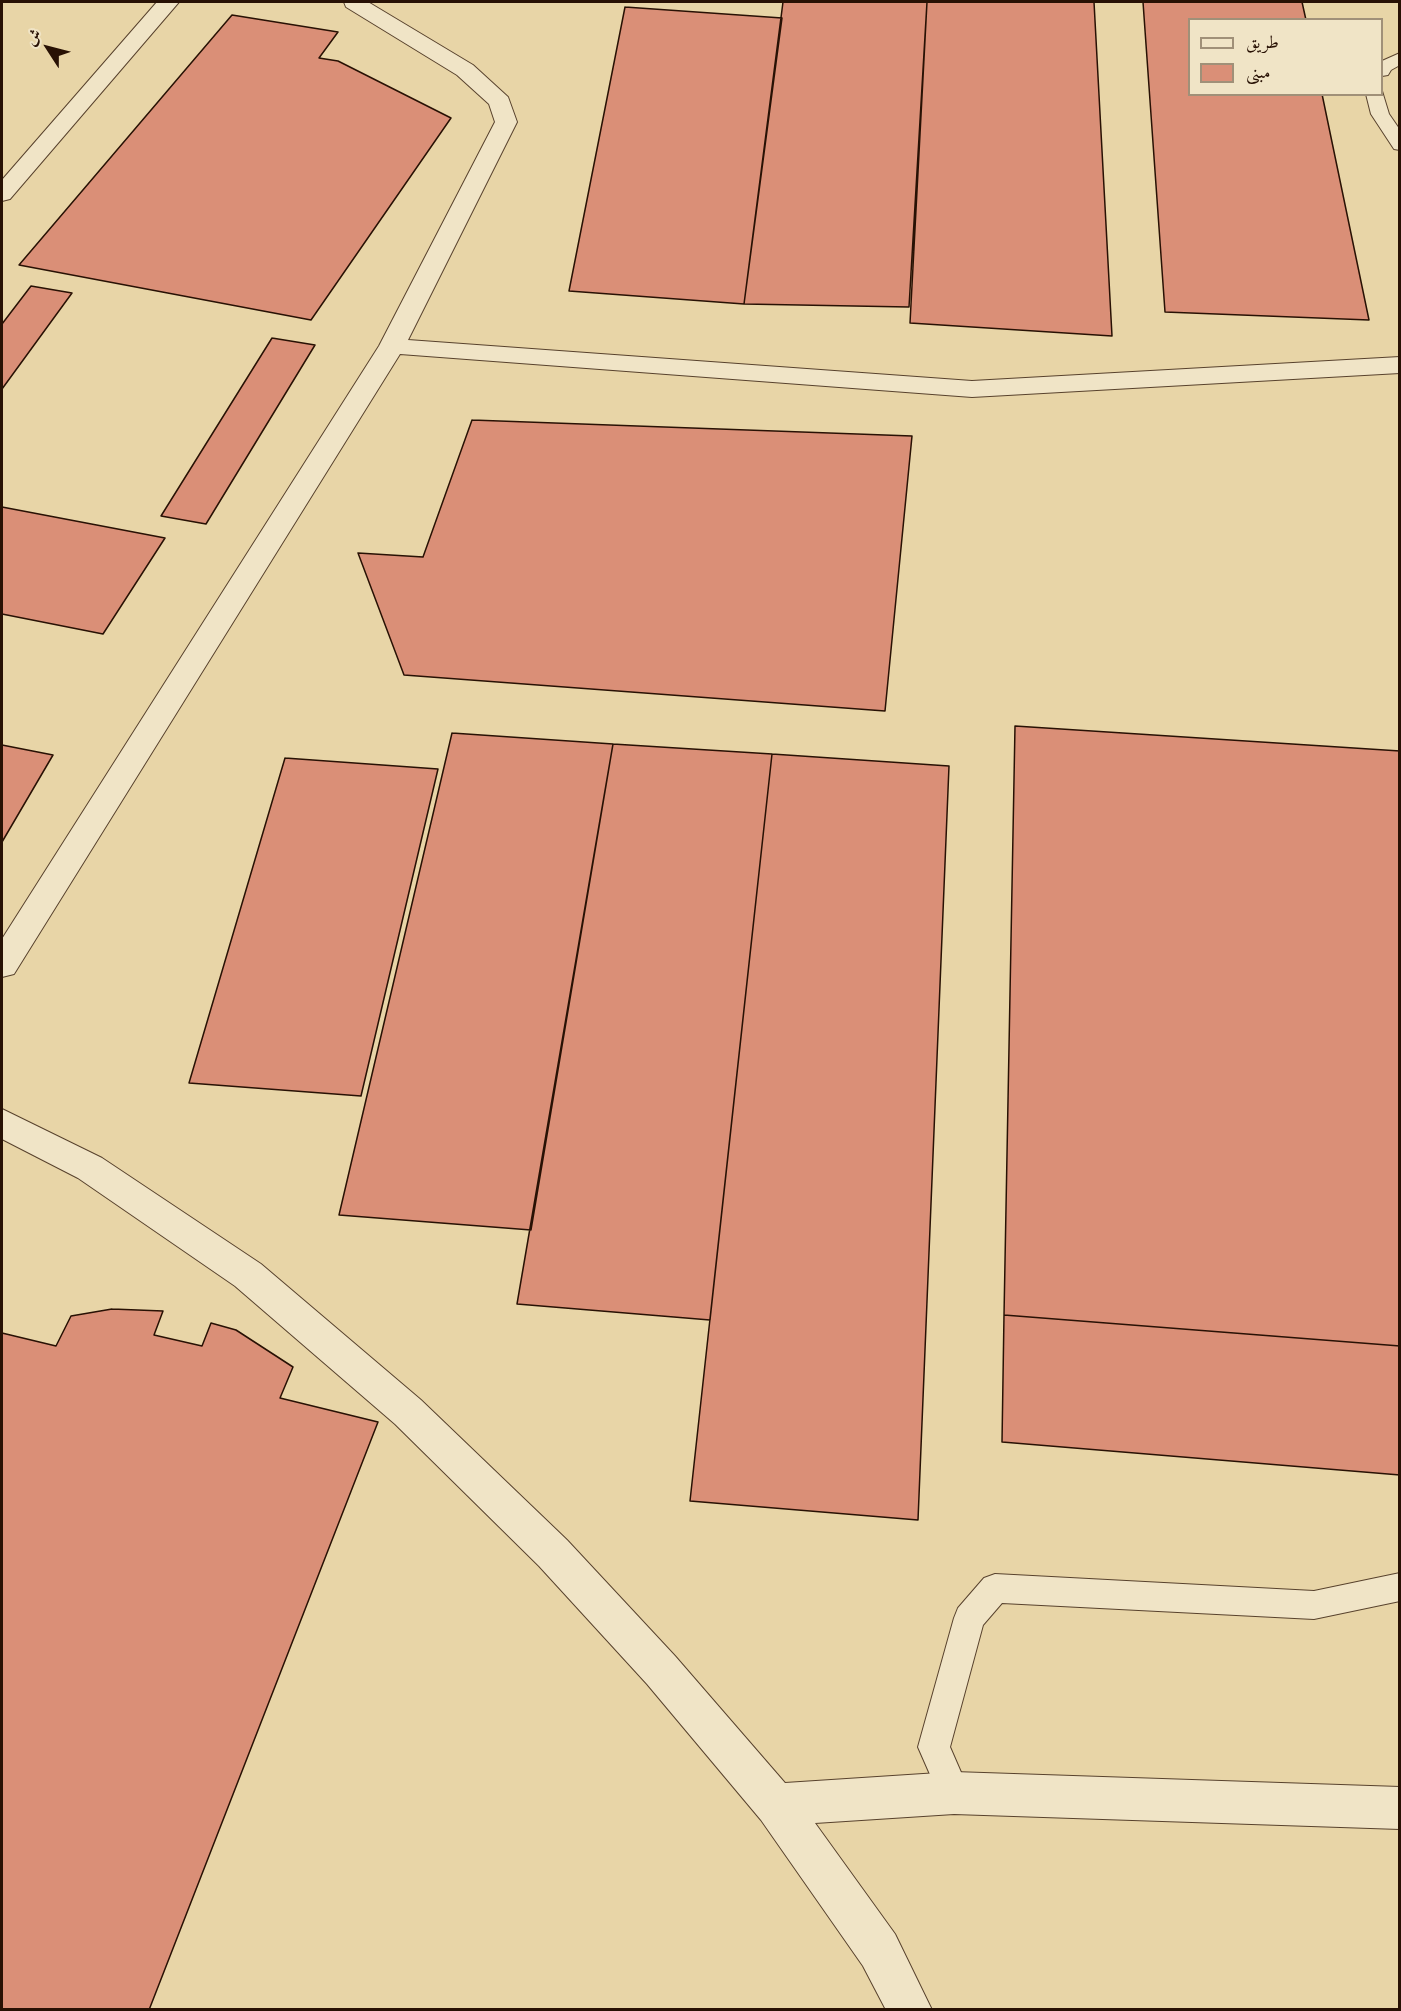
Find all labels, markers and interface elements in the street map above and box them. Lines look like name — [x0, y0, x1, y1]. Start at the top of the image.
north arrow — [18, 18, 78, 78]
legend — [1188, 18, 1383, 96]
text: ش — [21, 25, 45, 49]
text: طريق — [1246, 31, 1279, 53]
text: مبنى — [1246, 61, 1271, 83]

